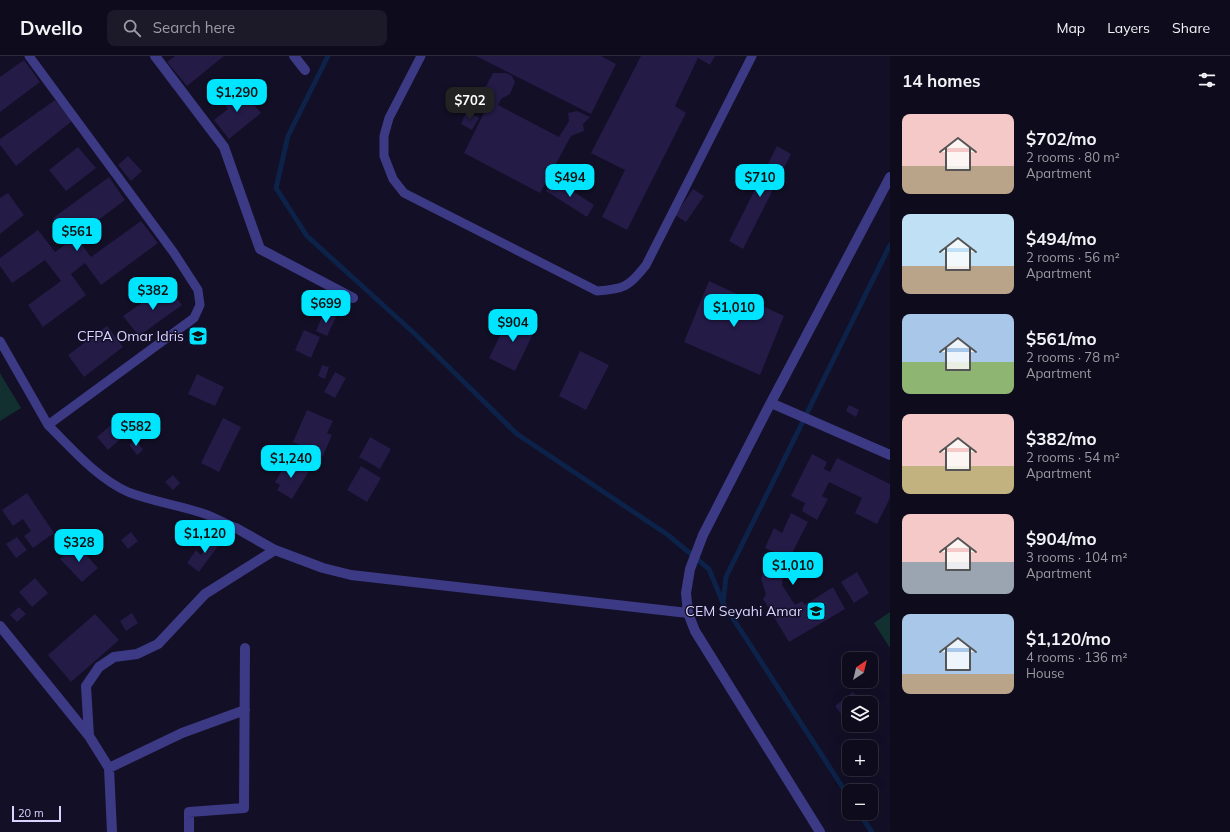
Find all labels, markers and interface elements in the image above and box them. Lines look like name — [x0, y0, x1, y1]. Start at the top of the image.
search box — [107, 10, 387, 46]
text: Dwello — [20, 16, 83, 40]
icon: search — [121, 17, 143, 39]
text: Search here — [153, 18, 235, 37]
text: Map — [1056, 19, 1085, 37]
text: Layers — [1107, 19, 1150, 37]
text: Share — [1172, 19, 1210, 37]
icon: filters — [1196, 69, 1218, 91]
text: 14 homes — [902, 70, 981, 91]
pin: $1,290 — [204, 79, 270, 113]
text: $1,290 — [216, 84, 258, 100]
pin: $702 — [446, 87, 494, 121]
text: $702 — [454, 92, 486, 108]
text: $702/mo — [1026, 128, 1097, 149]
icon: home — [934, 130, 982, 178]
text: 2 rooms · 80 m² — [1026, 149, 1120, 165]
pin: $494 — [546, 164, 594, 198]
pin: $710 — [736, 164, 784, 198]
text: Apartment — [1026, 165, 1091, 181]
text: $494 — [554, 169, 586, 185]
text: $710 — [744, 169, 776, 185]
pin: $561 — [53, 218, 101, 252]
text: $561 — [61, 223, 93, 239]
text: $494/mo — [1026, 228, 1097, 249]
icon: home — [934, 230, 982, 278]
text: 2 rooms · 56 m² — [1026, 249, 1120, 265]
text: Apartment — [1026, 265, 1091, 281]
pin: $382 — [129, 277, 177, 311]
text: $382 — [137, 282, 169, 298]
pin: $699 — [302, 290, 350, 324]
pin: $1,010 — [701, 294, 767, 328]
text: $699 — [310, 295, 342, 311]
text: $1,010 — [713, 299, 755, 315]
pin: $904 — [489, 309, 537, 343]
text: $904 — [497, 314, 529, 330]
school or university icon: CFPA Omar Idris — [187, 325, 209, 347]
place label: CFPA Omar Idris — [77, 327, 184, 345]
text: $561/mo — [1026, 328, 1097, 349]
icon: home — [934, 330, 982, 378]
text: 2 rooms · 78 m² — [1026, 349, 1120, 365]
text: Apartment — [1026, 365, 1091, 381]
pin: $582 — [112, 413, 160, 447]
text: $582 — [120, 418, 152, 434]
text: $382/mo — [1026, 428, 1097, 449]
icon: home — [934, 430, 982, 478]
pin: $1,240 — [258, 445, 324, 479]
text: 2 rooms · 54 m² — [1026, 449, 1120, 465]
text: $1,240 — [270, 450, 312, 466]
text: Apartment — [1026, 465, 1091, 481]
pin: $1,120 — [172, 520, 238, 554]
text: $1,120 — [184, 525, 226, 541]
text: $904/mo — [1026, 528, 1097, 549]
pin: $328 — [55, 529, 103, 563]
icon: home — [934, 530, 982, 578]
text: $328 — [63, 534, 95, 550]
text: 3 rooms · 104 m² — [1026, 549, 1127, 565]
pin: $1,010 — [760, 552, 826, 586]
text: $1,010 — [772, 557, 814, 573]
text: Apartment — [1026, 565, 1091, 581]
school or university icon: CEM Seyahi Amar — [805, 600, 827, 622]
place label: CEM Seyahi Amar — [685, 602, 803, 620]
text: $1,120/mo — [1026, 628, 1111, 649]
icon: home — [934, 630, 982, 678]
text: 4 rooms · 136 m² — [1026, 649, 1127, 665]
north arrow — [842, 652, 878, 688]
map controls — [842, 652, 878, 820]
text: House — [1026, 665, 1064, 681]
button: layers — [842, 696, 878, 732]
button: + — [842, 740, 878, 776]
button: − — [842, 784, 878, 820]
scale bar — [12, 804, 61, 823]
text: 20 m — [18, 806, 44, 820]

